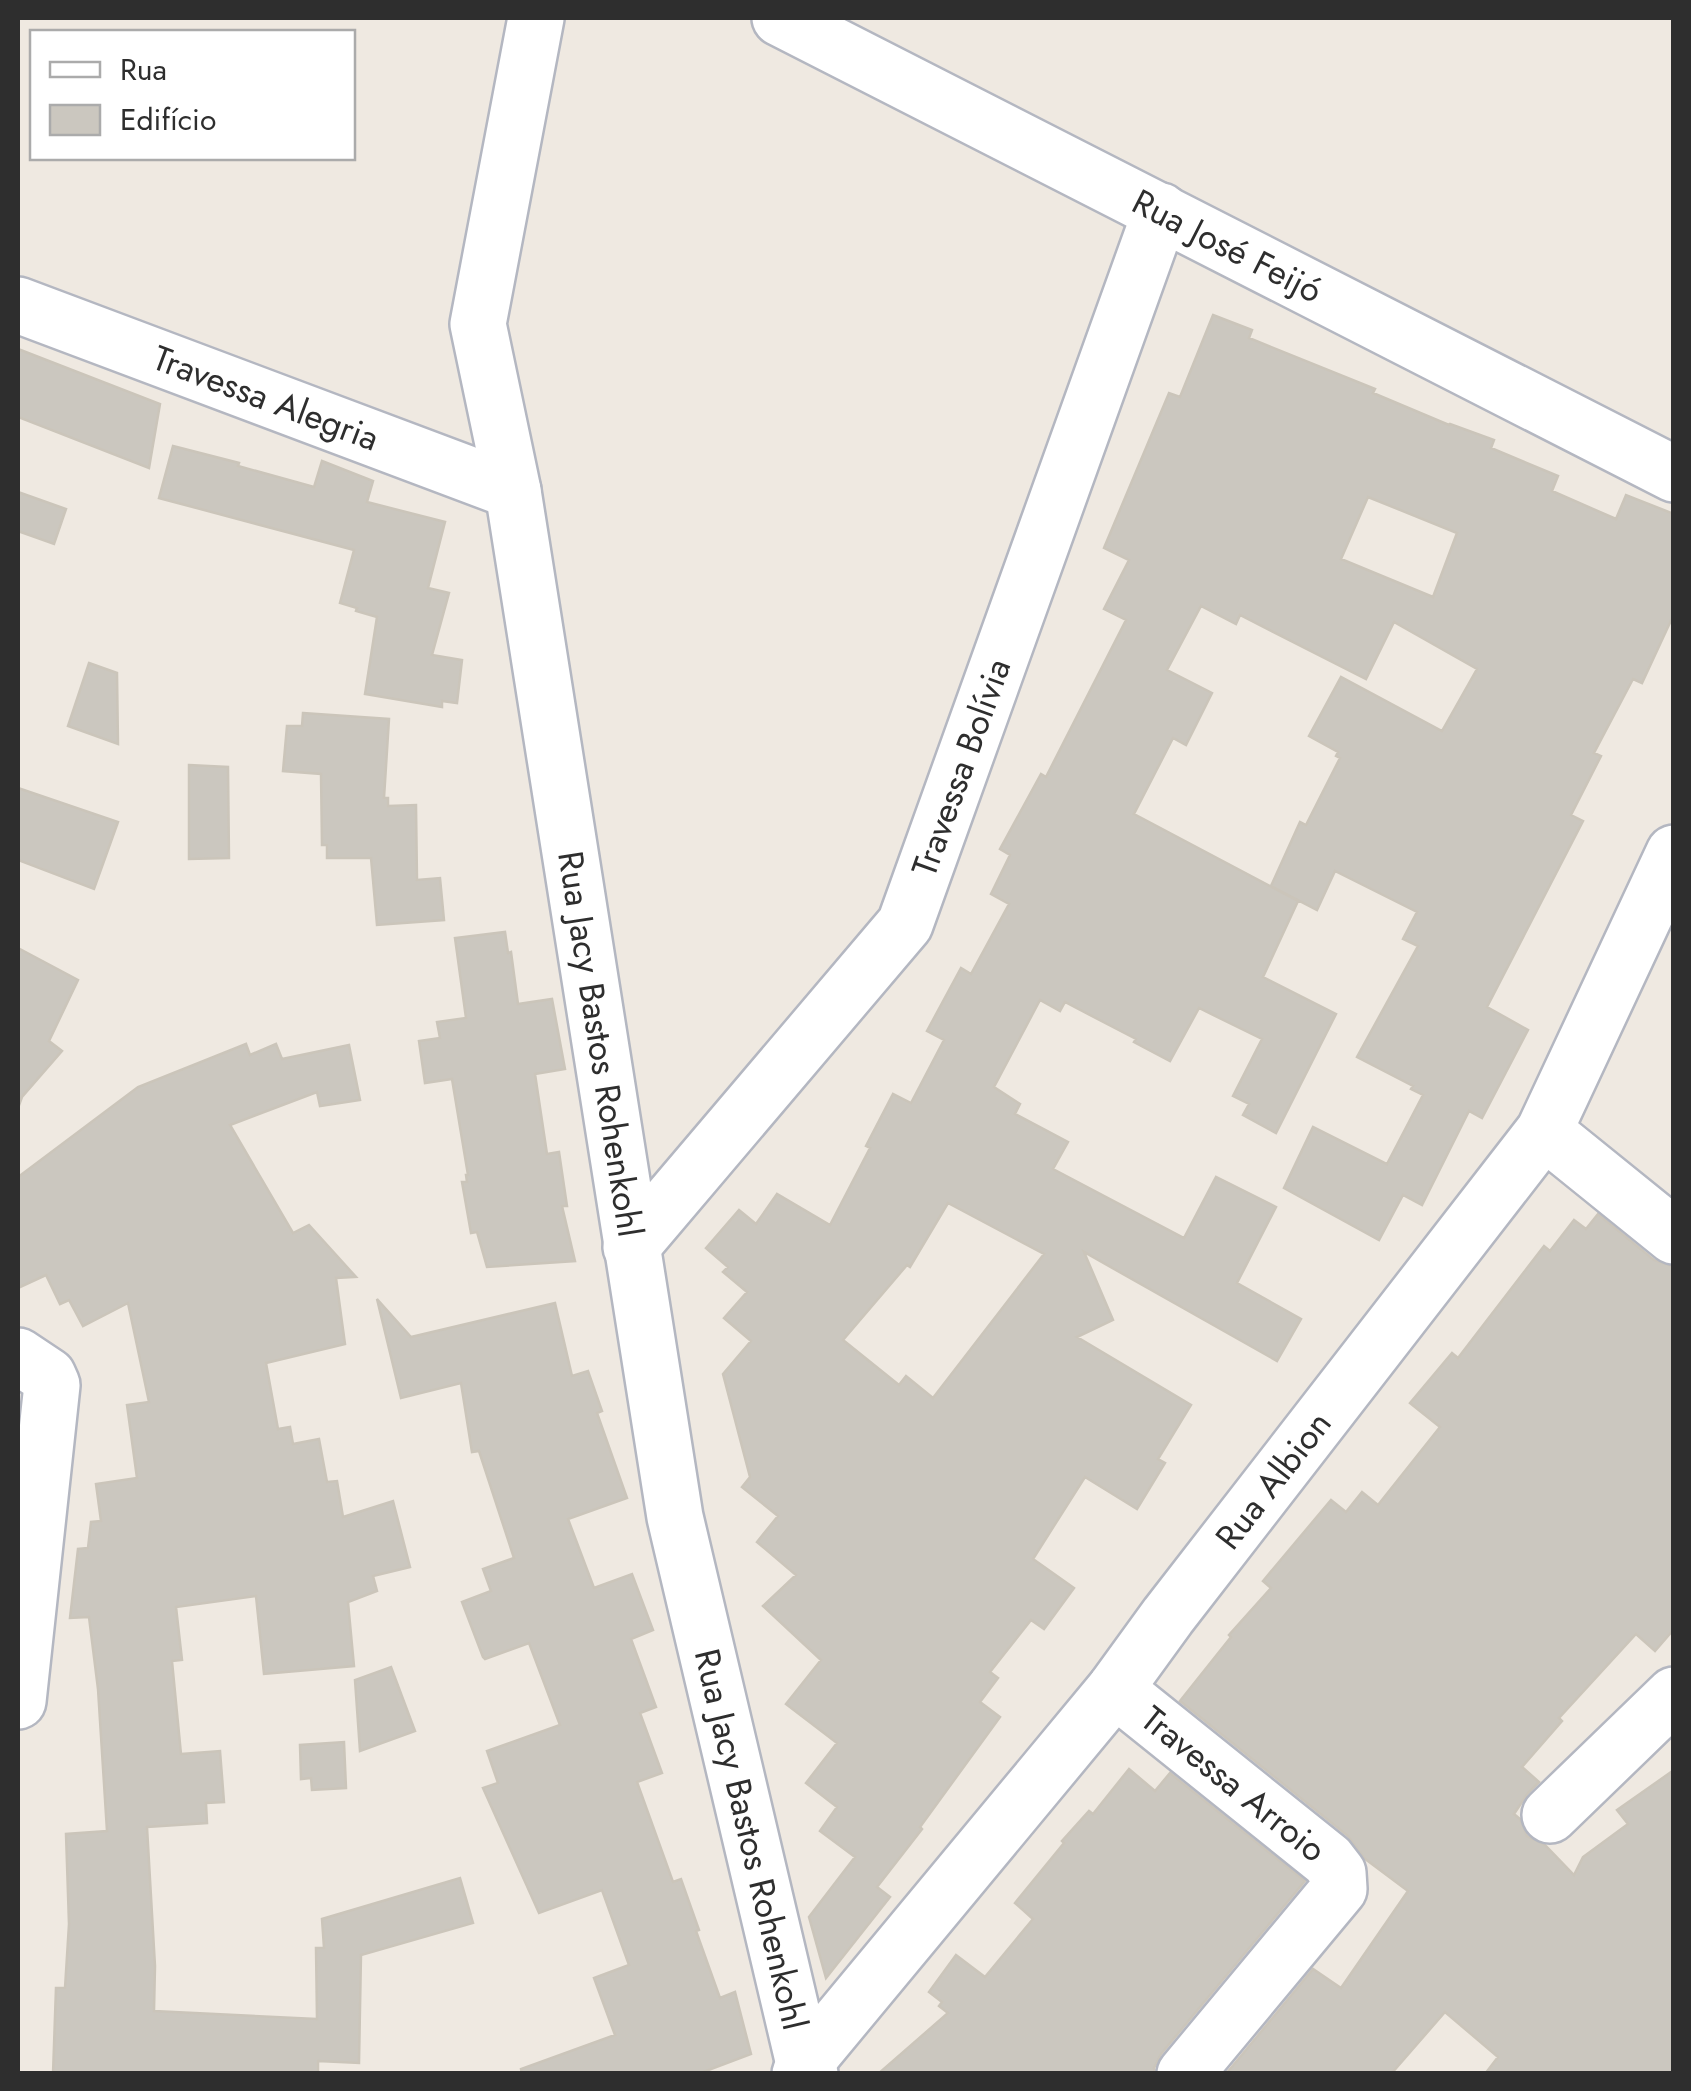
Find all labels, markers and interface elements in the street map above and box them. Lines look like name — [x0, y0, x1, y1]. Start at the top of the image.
legend — [30, 30, 355, 160]
text: Rua — [120, 48, 167, 91]
text: Edifício — [120, 98, 216, 141]
street label: Rua José Feijó — [1124, 177, 1331, 315]
street label: Travessa Alegria — [146, 333, 386, 463]
street label: Travessa Bolívia — [899, 652, 1023, 883]
street label: Rua Jacy Bastos Rohenkohl — [545, 848, 655, 1241]
street label: Rua Albion — [1204, 1400, 1343, 1560]
street label: Rua Jacy Bastos Rohenkohl — [682, 1644, 820, 2035]
street label: Travessa Arroio — [1130, 1694, 1337, 1874]

